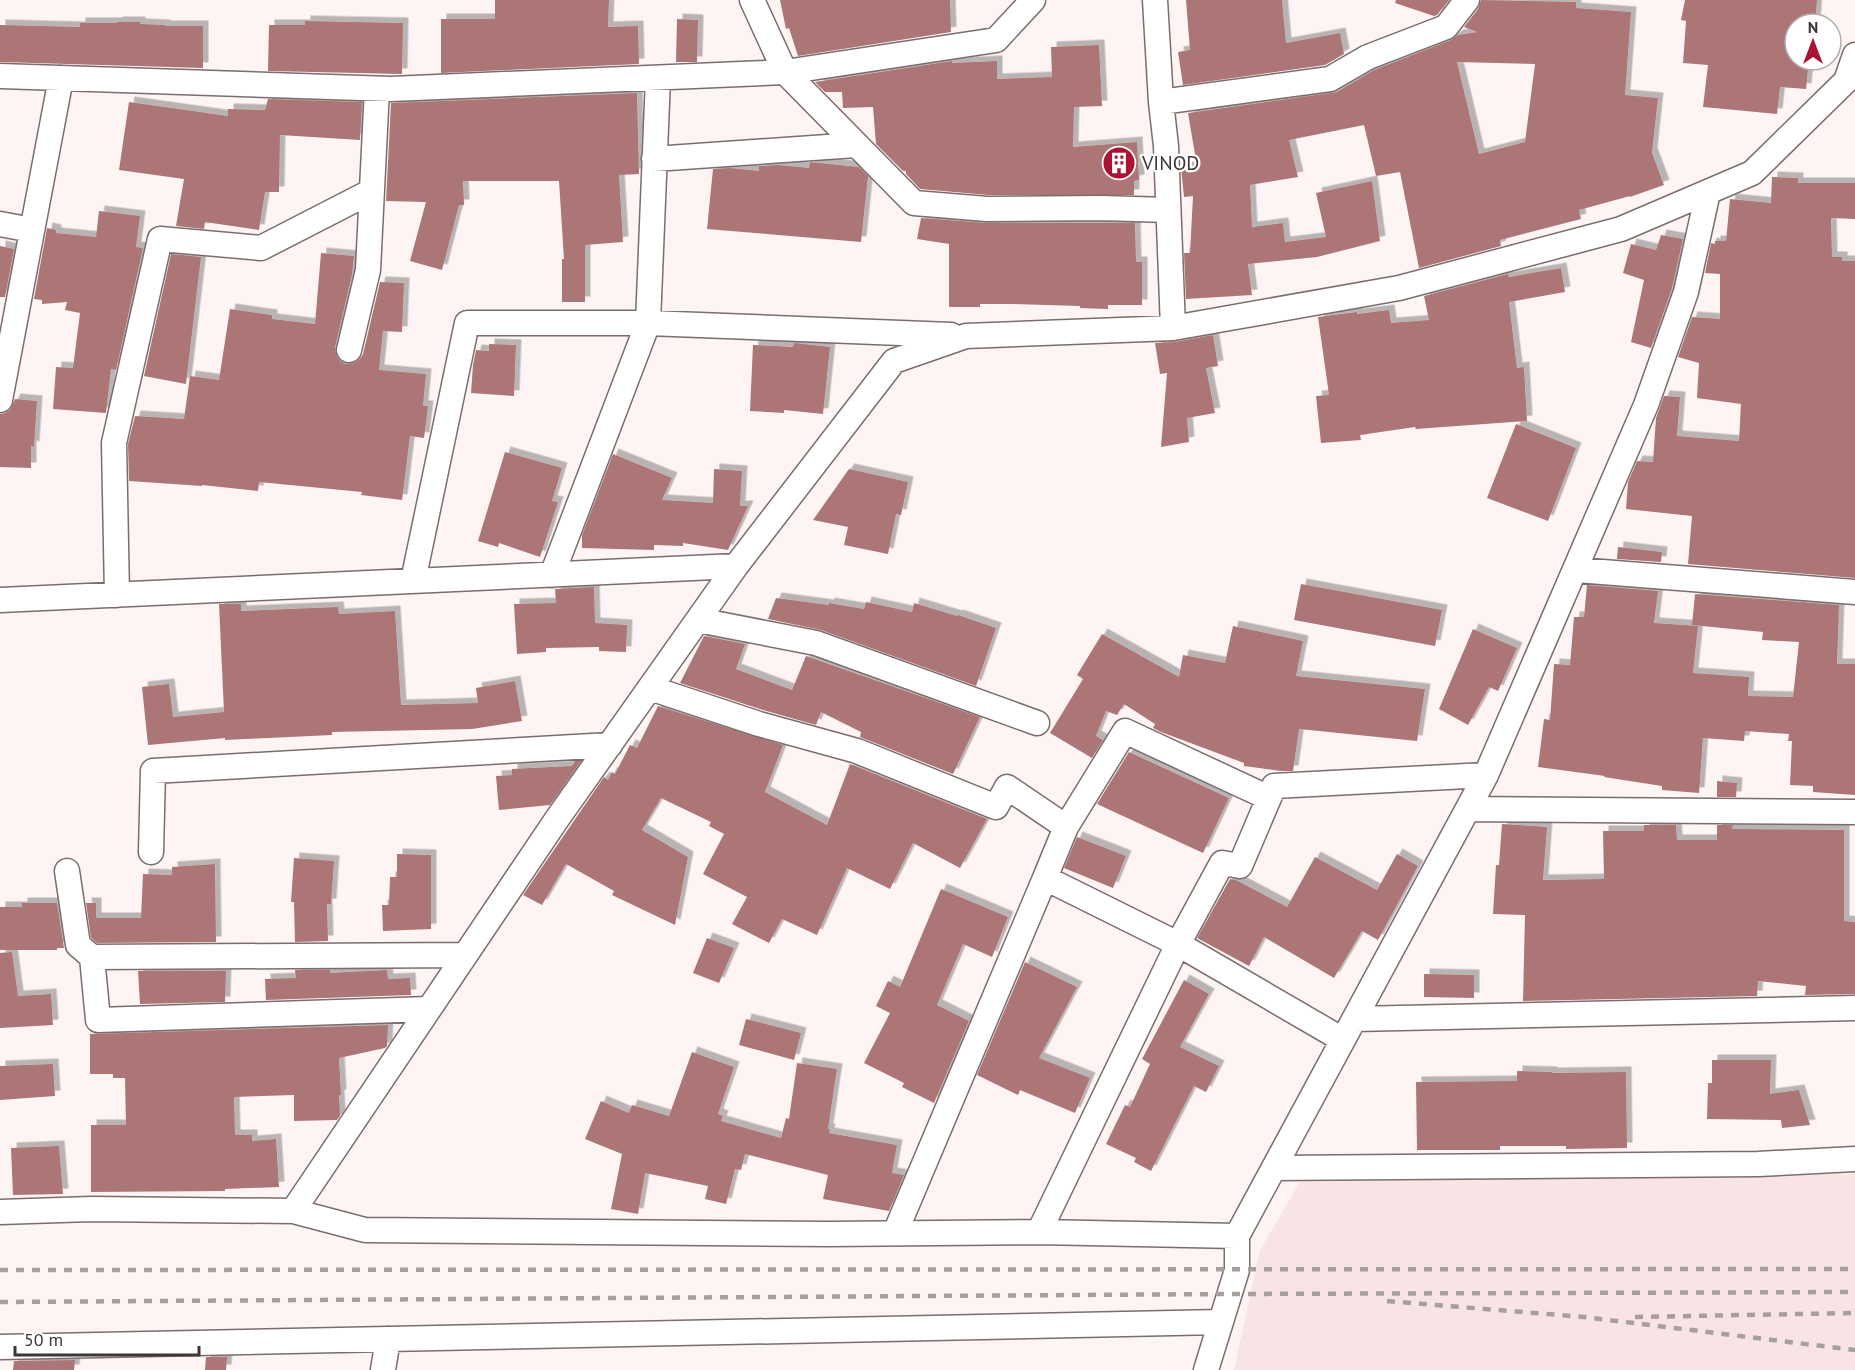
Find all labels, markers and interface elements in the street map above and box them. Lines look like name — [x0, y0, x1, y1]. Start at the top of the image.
north arrow — [1783, 12, 1843, 72]
text: N — [1808, 17, 1818, 37]
building icon: VINOD — [1101, 145, 1137, 181]
place label: VINOD — [1141, 150, 1199, 176]
scale bar — [15, 1319, 200, 1357]
text: 50 m — [24, 1328, 63, 1351]

